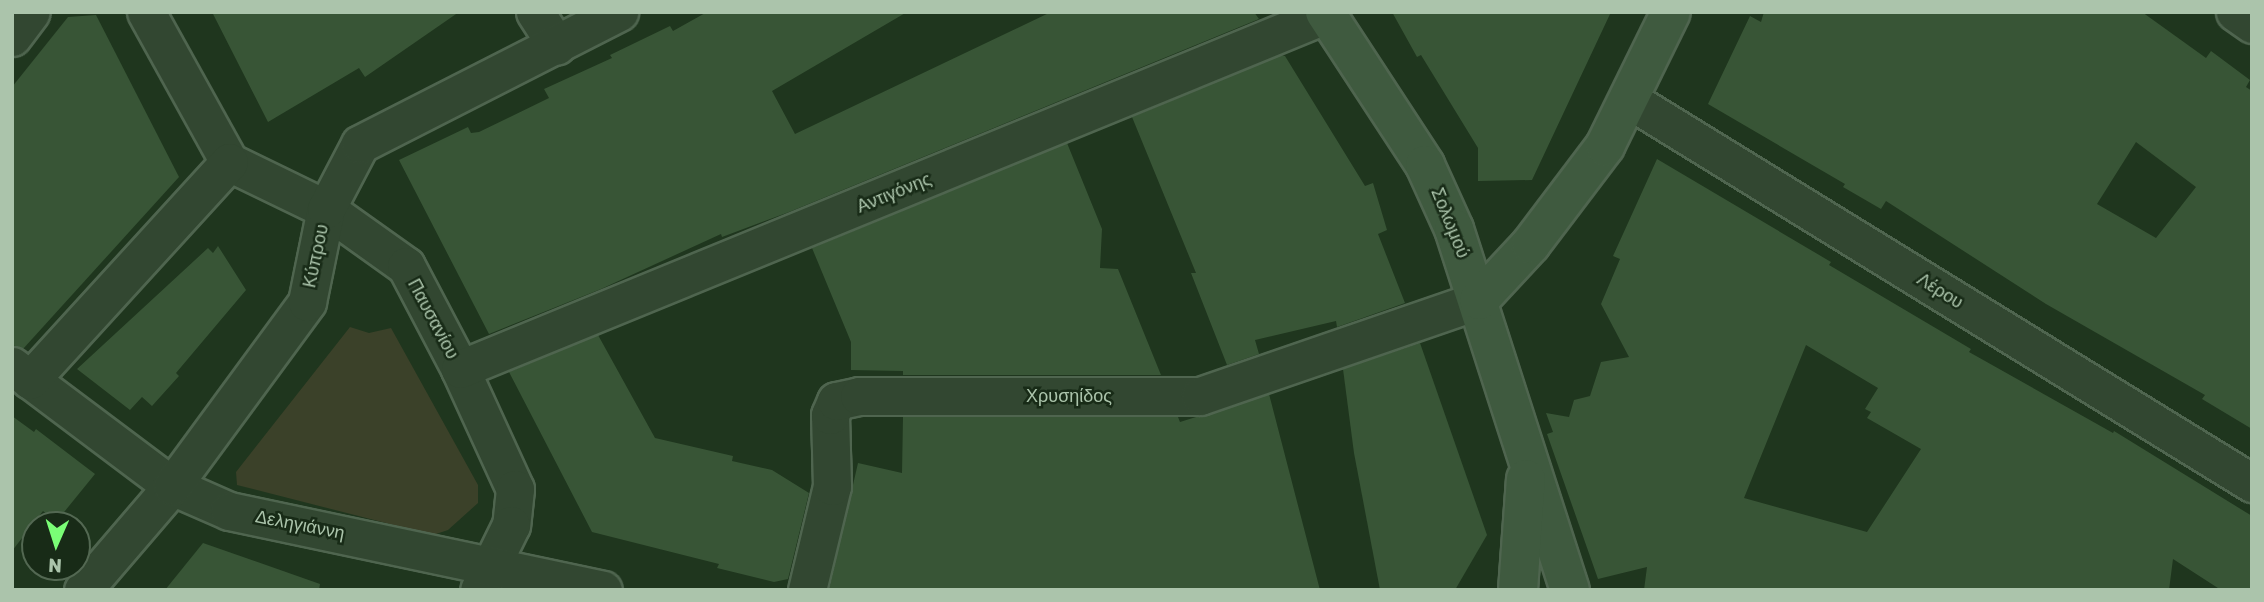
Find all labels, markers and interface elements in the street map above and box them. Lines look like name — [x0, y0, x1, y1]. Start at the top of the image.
street label: Αντιγόνης — [854, 168, 934, 218]
street label: Σολωμού — [1426, 185, 1474, 261]
street label: Κύπρου — [299, 222, 333, 290]
street label: Λέρου — [1913, 269, 1967, 313]
street label: Παυσανίου — [403, 275, 463, 363]
street label: Χρυσηίδος — [1026, 385, 1112, 407]
street label: Δεληγιάννη — [254, 506, 346, 544]
north arrow — [21, 511, 91, 581]
text: N — [48, 554, 62, 577]

